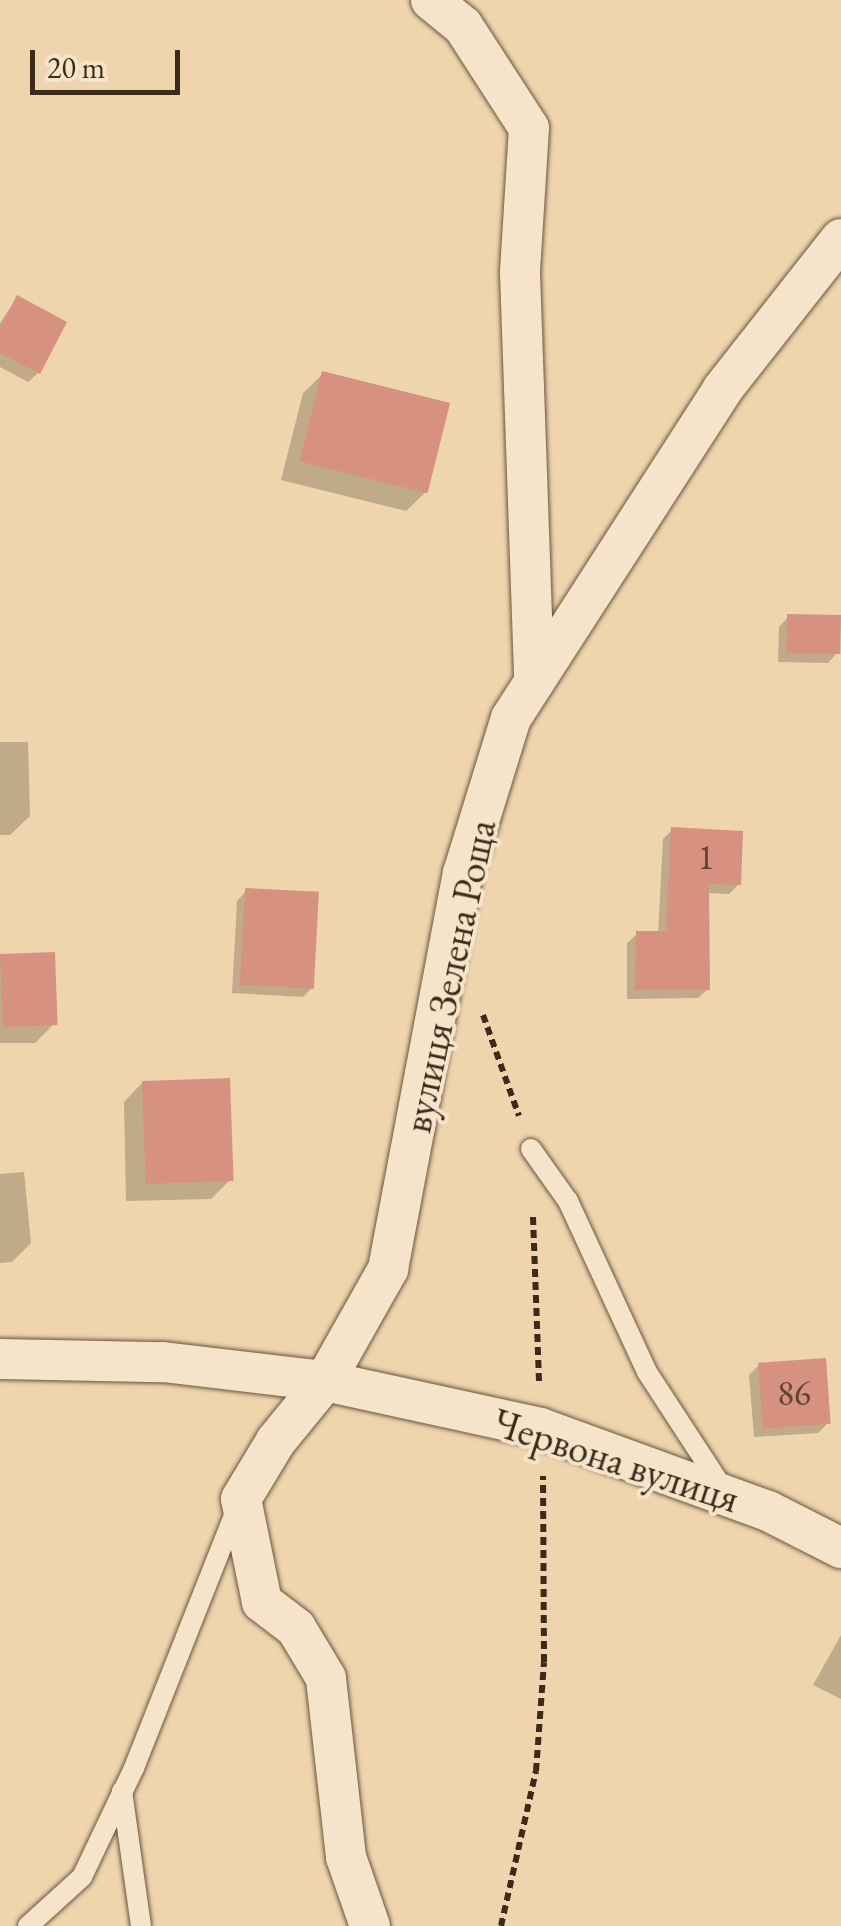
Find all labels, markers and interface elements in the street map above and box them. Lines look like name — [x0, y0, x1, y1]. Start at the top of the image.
scale bar — [35, 30, 185, 92]
text: 20 m — [47, 48, 105, 87]
street label: вулиця Зелена Роща — [392, 815, 506, 1137]
house number: 1 — [698, 836, 714, 878]
house number: 86 — [777, 1372, 811, 1414]
street label: Червона вулиця — [487, 1398, 745, 1522]

